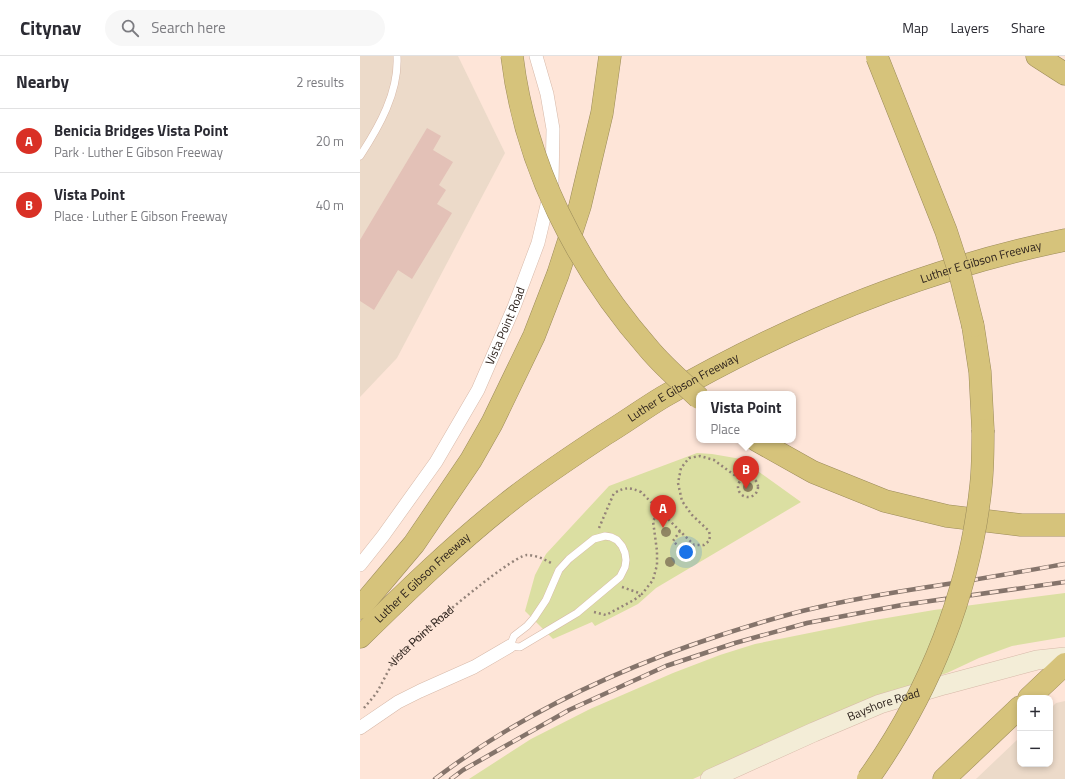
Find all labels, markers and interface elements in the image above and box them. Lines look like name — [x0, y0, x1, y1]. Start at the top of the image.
search box — [105, 10, 385, 46]
text: Citynav — [20, 13, 81, 42]
text: Search here — [151, 16, 226, 39]
icon: search — [119, 17, 141, 39]
text: Map — [902, 17, 928, 38]
text: Layers — [950, 17, 989, 38]
text: Share — [1011, 17, 1045, 38]
text: Nearby — [16, 69, 69, 95]
text: 2 results — [296, 72, 344, 92]
text: Benicia Bridges Vista Point — [54, 119, 228, 142]
text: A — [25, 131, 33, 151]
text: 20 m — [316, 131, 344, 151]
text: Park · Luther E Gibson Freeway — [54, 142, 223, 162]
text: Vista Point — [54, 183, 125, 206]
text: B — [25, 195, 33, 215]
text: 40 m — [316, 195, 344, 215]
text: Place · Luther E Gibson Freeway — [54, 206, 228, 226]
street label: Luther E Gibson Freeway — [917, 235, 1043, 288]
street label: Vista Point Road — [480, 284, 530, 368]
street label: Luther E Gibson Freeway — [624, 348, 742, 426]
popup — [696, 391, 796, 443]
text: Vista Point — [711, 396, 781, 419]
text: Place — [711, 419, 740, 439]
pin: B — [733, 456, 759, 489]
pin: A — [650, 495, 676, 528]
street label: Luther E Gibson Freeway — [370, 528, 474, 627]
your location — [676, 542, 696, 562]
street label: Vista Point Road — [383, 600, 458, 670]
street label: Bayshore Road — [844, 683, 922, 726]
map controls — [1017, 695, 1053, 767]
button: + — [1017, 695, 1053, 731]
button: − — [1017, 731, 1053, 767]

